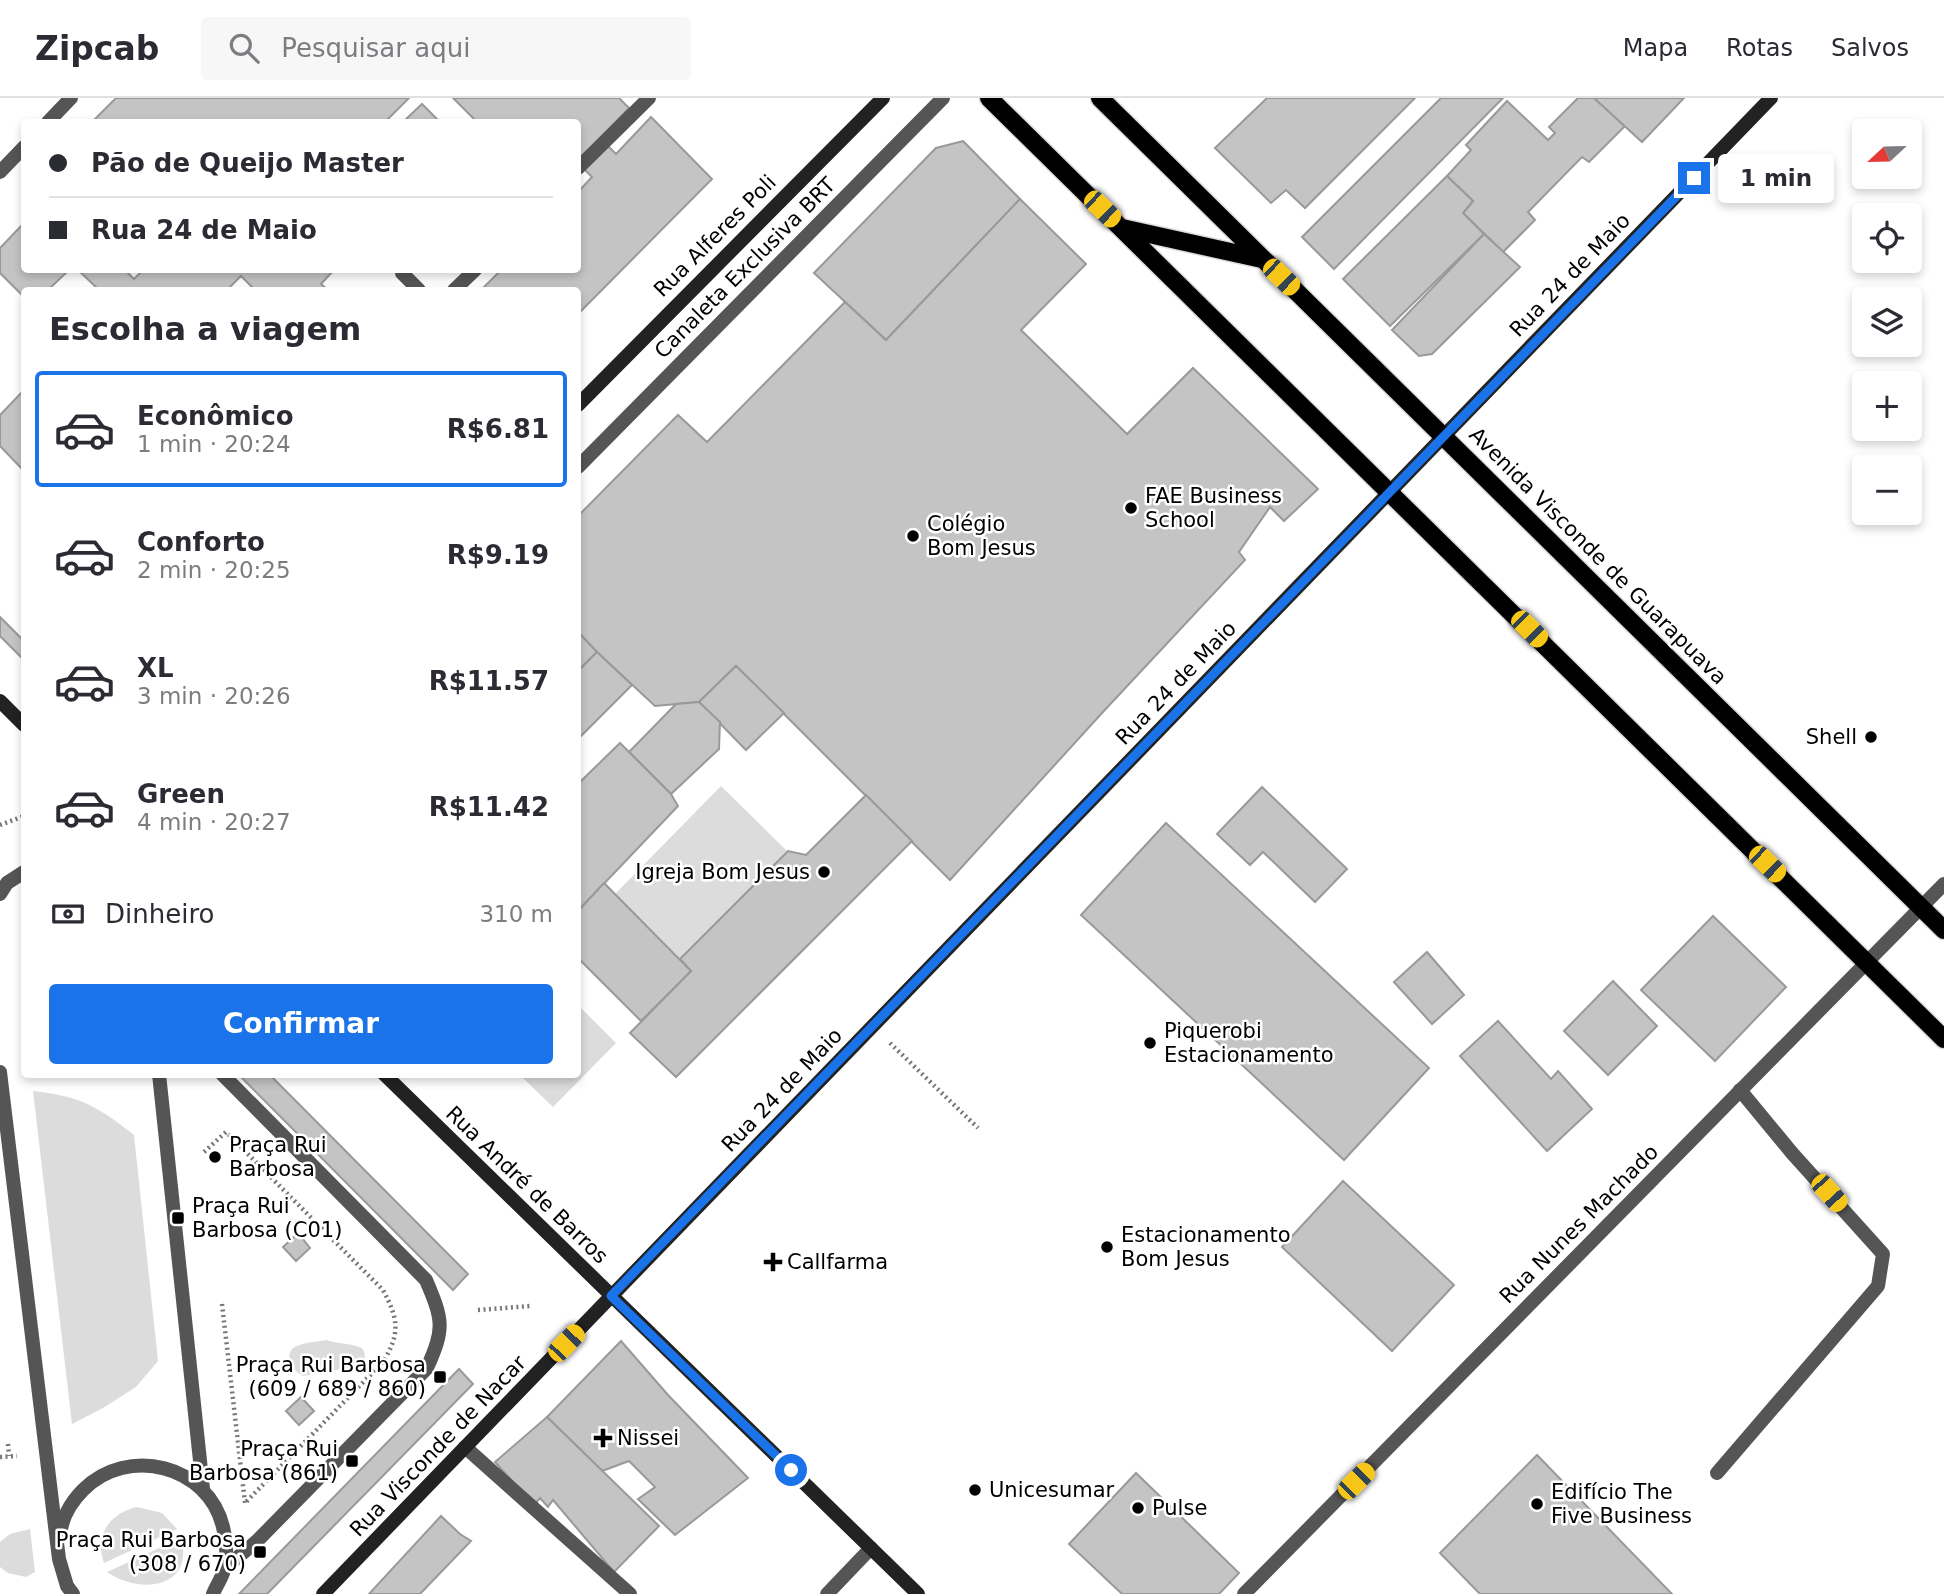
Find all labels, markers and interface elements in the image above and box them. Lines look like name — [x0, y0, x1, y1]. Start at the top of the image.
search box — [201, 17, 691, 80]
text: Zipcab — [35, 29, 159, 68]
icon: search — [225, 29, 263, 67]
text: Pesquisar aqui — [281, 33, 470, 63]
text: Mapa — [1623, 34, 1688, 62]
text: Rotas — [1726, 34, 1793, 62]
text: Salvos — [1831, 34, 1909, 62]
north arrow — [1852, 119, 1922, 189]
map controls — [1852, 119, 1922, 525]
text: Pão de Queijo Master — [91, 148, 404, 178]
callout: 1 min — [1718, 154, 1834, 202]
route end — [1678, 162, 1710, 194]
text: 1 min — [1740, 165, 1812, 191]
street label: Rua Alferes Poli — [649, 170, 781, 302]
street label: Canaleta Exclusiva BRT — [650, 173, 840, 363]
car — [1080, 187, 1125, 231]
button: locate — [1852, 203, 1922, 273]
street label: Rua 24 de Maio — [1505, 208, 1635, 342]
text: Rua 24 de Maio — [91, 215, 317, 245]
car — [1259, 255, 1304, 299]
button: layers — [1852, 287, 1922, 357]
text: Escolha a viagem — [49, 310, 361, 348]
button: + — [1852, 371, 1922, 441]
icon: car — [53, 398, 116, 461]
text: Econômico — [137, 401, 294, 431]
text: R$6.81 — [447, 414, 549, 444]
street label: Avenida Visconde de Guarapuava — [1465, 423, 1731, 689]
text: 1 min · 20:24 — [137, 431, 291, 457]
button: − — [1852, 455, 1922, 525]
place label: FAE Business School — [1145, 484, 1282, 532]
marker: FAE Business School — [1123, 500, 1139, 516]
place label: Colégio Bom Jesus — [927, 512, 1036, 560]
icon: car — [53, 524, 116, 587]
text: Conforto — [137, 527, 265, 557]
marker: Colégio Bom Jesus — [905, 528, 921, 544]
text: R$9.19 — [447, 540, 549, 570]
text: 2 min · 20:25 — [137, 557, 291, 583]
car — [1507, 607, 1552, 651]
street label: Rua 24 de Maio — [1111, 616, 1241, 750]
icon: car — [53, 650, 116, 713]
text: XL — [137, 653, 174, 683]
text: R$11.57 — [429, 666, 549, 696]
text: 3 min · 20:26 — [137, 683, 291, 709]
place label: Shell — [1806, 725, 1857, 749]
marker: Shell — [1863, 729, 1879, 745]
icon: car — [53, 776, 116, 839]
text: Green — [137, 779, 225, 809]
text: R$11.42 — [429, 792, 549, 822]
text: 4 min · 20:27 — [137, 809, 291, 835]
car — [1745, 842, 1790, 886]
place label: Igreja Bom Jesus — [635, 860, 810, 884]
marker: Igreja Bom Jesus — [816, 864, 832, 880]
icon: cash — [49, 895, 87, 933]
text: Dinheiro — [105, 899, 214, 929]
text: 310 m — [479, 901, 553, 927]
button: Confirmar — [49, 984, 553, 1064]
place label: Piquerobi Estacionamento — [1164, 1019, 1334, 1067]
street label: Rua 24 de Maio — [717, 1023, 847, 1157]
marker: Piquerobi Estacionamento — [1142, 1035, 1158, 1051]
street label: Rua André de Barros — [441, 1101, 613, 1269]
place label: Praça Rui Barbosa — [229, 1133, 327, 1181]
street label: Rua Nunes Machado — [1495, 1140, 1663, 1308]
marker: Praça Rui Barbosa — [207, 1149, 223, 1165]
car — [1808, 1170, 1851, 1216]
place label: Praça Rui Barbosa (C01) — [192, 1194, 342, 1242]
marker: Praça Rui Barbosa (C01) — [170, 1210, 186, 1226]
place label: Estacionamento Bom Jesus — [1121, 1223, 1291, 1271]
marker: Estacionamento Bom Jesus — [1099, 1239, 1115, 1255]
place label: Callfarma — [787, 1250, 888, 1274]
marker: Callfarma — [765, 1254, 781, 1270]
car — [544, 1321, 589, 1365]
street label: Rua Visconde de Nacar — [345, 1350, 531, 1542]
place label: Praça Rui Barbosa (609 / 689 / 860) — [236, 1353, 426, 1401]
marker: Praça Rui Barbosa (609 / 689 / 860) — [432, 1369, 448, 1385]
place label: Nissei — [617, 1426, 679, 1450]
marker: Nissei — [595, 1430, 611, 1446]
place label: Praça Rui Barbosa (861) — [189, 1437, 338, 1485]
marker: Praça Rui Barbosa (861) — [344, 1453, 360, 1469]
route start — [775, 1454, 807, 1486]
car — [1334, 1459, 1379, 1503]
place label: Unicesumar — [989, 1478, 1115, 1502]
place label: Edifício The Five Business — [1551, 1480, 1692, 1528]
marker: Unicesumar — [967, 1482, 983, 1498]
place label: Pulse — [1152, 1496, 1207, 1520]
marker: Edifício The Five Business — [1529, 1496, 1545, 1512]
marker: Pulse — [1130, 1500, 1146, 1516]
place label: Praça Rui Barbosa (308 / 670) — [56, 1528, 246, 1576]
marker: Praça Rui Barbosa (308 / 670) — [252, 1544, 268, 1560]

